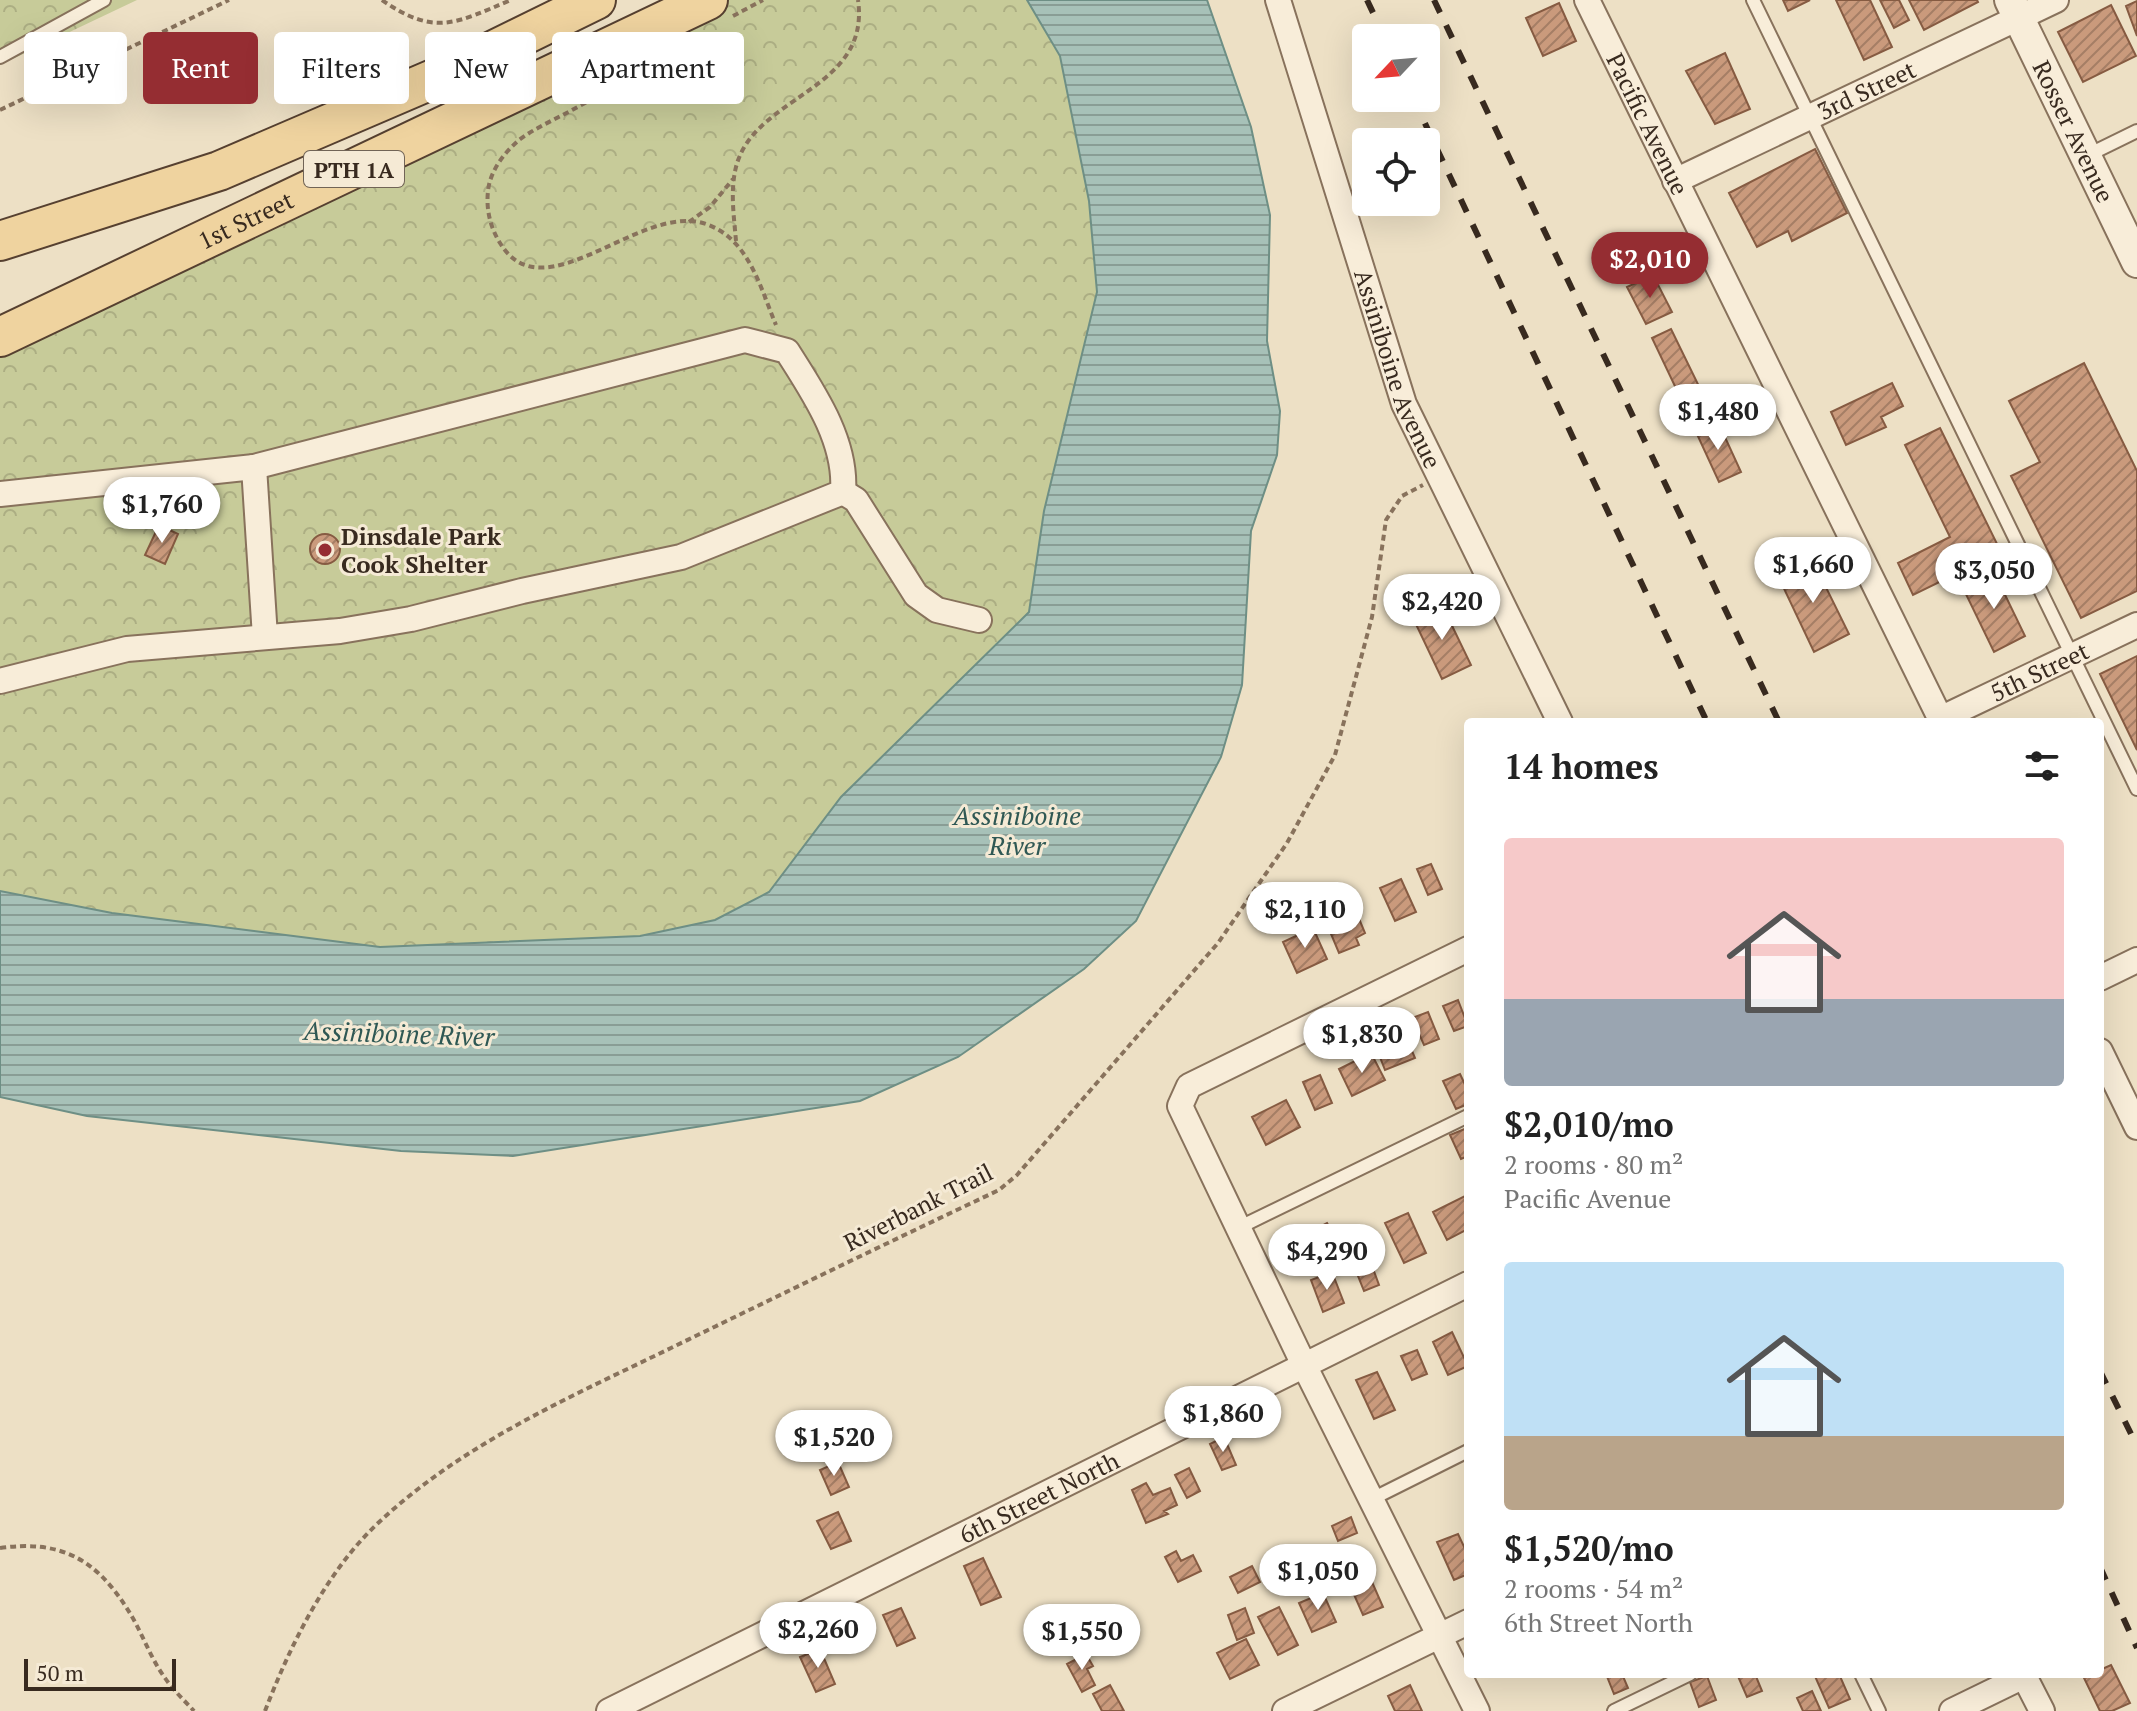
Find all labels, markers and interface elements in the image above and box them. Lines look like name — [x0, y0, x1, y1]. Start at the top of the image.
north arrow — [1352, 24, 1440, 112]
map controls — [1352, 24, 1440, 216]
chip: Buy — [24, 32, 127, 104]
chip: Rent — [143, 32, 258, 104]
chip: Filters — [274, 32, 409, 104]
chip: New — [425, 32, 536, 104]
chip: Apartment — [552, 32, 744, 104]
street label: Pacific Avenue — [1599, 47, 1696, 200]
street label: 3rd Street — [1812, 53, 1921, 127]
street label: Rosser Avenue — [2026, 55, 2122, 208]
button: locate — [1352, 128, 1440, 216]
road number: PTH 1A — [304, 151, 404, 187]
street label: 1st Street — [193, 184, 299, 256]
pin: $2,010 — [1585, 232, 1715, 300]
text: $2,010 — [1609, 241, 1691, 275]
street label: Assiniboine Avenue — [1347, 265, 1449, 474]
pin: $1,480 — [1653, 384, 1783, 452]
text: $1,480 — [1677, 393, 1759, 427]
pin: $1,760 — [97, 477, 227, 545]
text: $1,760 — [121, 486, 203, 520]
place label: Dinsdale Park Cook Shelter — [341, 520, 501, 580]
pin: $1,660 — [1748, 537, 1878, 605]
marker: Dinsdale Park Cook Shelter — [316, 541, 334, 559]
pin: $3,050 — [1929, 543, 2059, 611]
text: $1,660 — [1772, 546, 1854, 580]
text: $3,050 — [1953, 552, 2035, 586]
pin: $2,420 — [1377, 574, 1507, 642]
text: $2,420 — [1401, 583, 1483, 617]
street label: 5th Street — [1985, 634, 2094, 709]
text: 14 homes — [1504, 744, 1659, 789]
icon: filters — [2020, 744, 2064, 788]
water label: Assiniboine River — [951, 798, 1081, 862]
pin: $2,110 — [1240, 882, 1370, 950]
icon: home — [1712, 890, 1856, 1034]
text: $2,110 — [1264, 891, 1346, 925]
pin: $1,830 — [1297, 1007, 1427, 1075]
water label: Assiniboine River — [301, 1013, 496, 1053]
text: $1,830 — [1321, 1016, 1403, 1050]
text: $2,010/mo — [1504, 1102, 1674, 1147]
text: 2 rooms · 80 m² — [1504, 1147, 1683, 1181]
street label: Riverbank Trail — [838, 1156, 998, 1258]
text: Pacific Avenue — [1504, 1181, 1671, 1215]
pin: $4,290 — [1262, 1224, 1392, 1292]
text: $4,290 — [1286, 1233, 1368, 1267]
icon: home — [1712, 1314, 1856, 1458]
pin: $1,860 — [1158, 1386, 1288, 1454]
text: $1,860 — [1182, 1395, 1264, 1429]
pin: $1,520 — [769, 1410, 899, 1478]
text: $1,520 — [793, 1419, 875, 1453]
street label: 6th Street North — [954, 1444, 1124, 1551]
text: $1,520/mo — [1504, 1526, 1674, 1571]
pin: $1,050 — [1253, 1544, 1383, 1612]
text: $1,050 — [1277, 1553, 1359, 1587]
text: 2 rooms · 54 m² — [1504, 1571, 1683, 1605]
pin: $2,260 — [753, 1602, 883, 1670]
pin: $1,550 — [1017, 1604, 1147, 1672]
text: 6th Street North — [1504, 1605, 1693, 1639]
text: $2,260 — [777, 1611, 859, 1645]
text: $1,550 — [1041, 1613, 1123, 1647]
scale bar — [24, 1655, 176, 1691]
text: 50 m — [36, 1658, 84, 1687]

